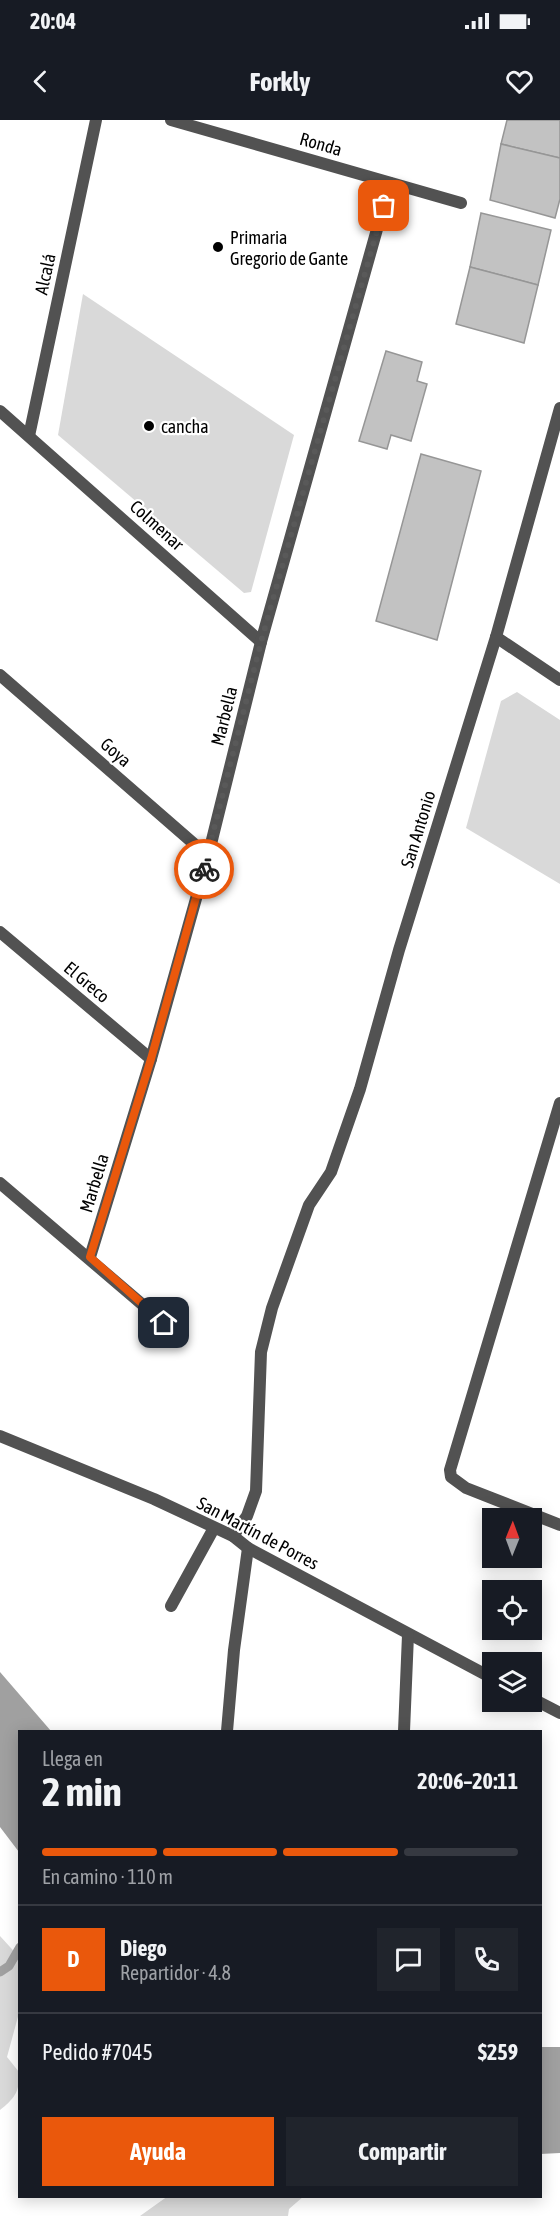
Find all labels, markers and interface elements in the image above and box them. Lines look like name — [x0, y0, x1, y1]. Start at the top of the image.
text: 20:04 — [30, 8, 76, 34]
icon: back — [24, 65, 57, 98]
icon: heart — [503, 65, 536, 98]
text: Forkly — [250, 66, 310, 97]
street label: Ronda — [297, 128, 345, 160]
pin — [358, 180, 409, 231]
icon: bag — [367, 189, 400, 222]
place label: Primaria Gregorio de Gante — [230, 227, 348, 269]
marker: Primaria Gregorio de Gante — [211, 240, 225, 254]
street label: Alcalá — [30, 251, 60, 297]
place label: cancha — [161, 416, 209, 437]
marker: cancha — [142, 419, 156, 433]
street label: Colmenar — [126, 495, 189, 555]
street label: Marbella — [207, 684, 241, 748]
street label: Goya — [96, 733, 136, 771]
street label: San Antonio — [396, 788, 440, 870]
courier — [174, 839, 234, 899]
icon: bike — [188, 853, 221, 886]
street label: El Greco — [60, 957, 114, 1007]
street label: Marbella — [75, 1151, 113, 1215]
pin — [138, 1297, 189, 1348]
icon: home — [147, 1306, 180, 1339]
street label: San Martín de Porres — [194, 1492, 322, 1574]
north arrow — [482, 1508, 542, 1568]
map controls — [482, 1508, 542, 1712]
button: locate — [482, 1580, 542, 1640]
button: layers — [482, 1652, 542, 1712]
text: Llega en — [42, 1747, 103, 1770]
text: 20:06–20:11 — [417, 1768, 518, 1794]
text: 2 min — [42, 1770, 122, 1814]
text: En camino · 110 m — [42, 1865, 173, 1888]
button: chat — [377, 1928, 440, 1991]
button: phone — [455, 1928, 518, 1991]
text: Diego — [120, 1935, 167, 1961]
text: D — [67, 1946, 80, 1972]
text: Repartidor · 4.8 — [120, 1961, 231, 1984]
text: Pedido #7045 — [42, 2039, 153, 2065]
text: $259 — [478, 2039, 518, 2065]
button: Ayuda — [42, 2117, 274, 2186]
button: Compartir — [286, 2117, 518, 2186]

